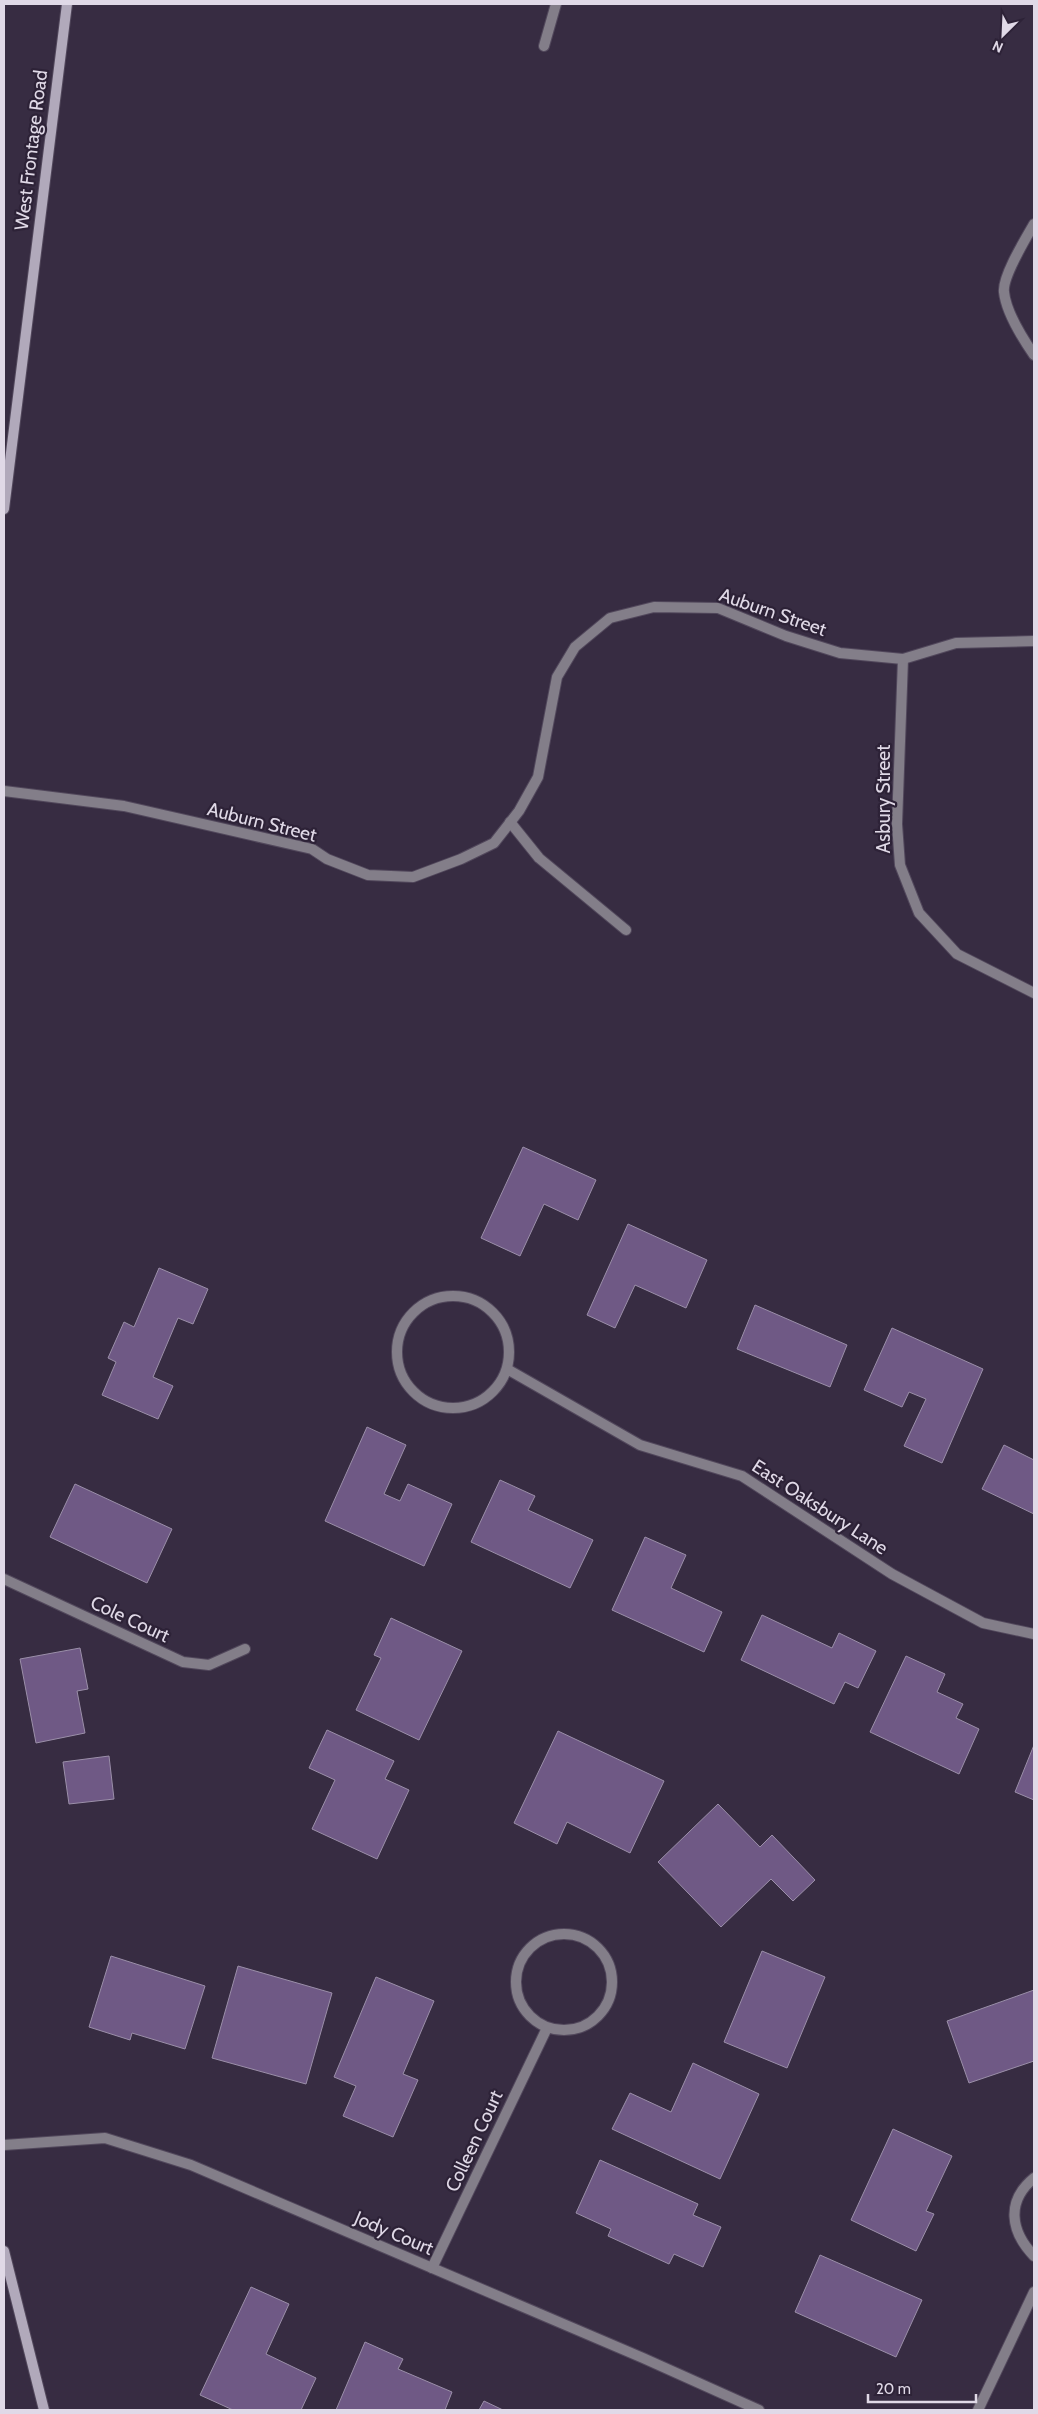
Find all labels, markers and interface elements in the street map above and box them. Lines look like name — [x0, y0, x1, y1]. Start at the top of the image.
north arrow — [978, 10, 1028, 60]
text: N — [990, 37, 1006, 57]
street label: West Frontage Road — [10, 68, 52, 232]
street label: Auburn Street — [716, 583, 830, 641]
street label: Asbury Street — [872, 744, 895, 853]
street label: Auburn Street — [205, 797, 320, 847]
street label: East Oaksbury Lane — [748, 1454, 893, 1560]
street label: Cole Court — [87, 1591, 174, 1648]
street label: Colleen Court — [440, 2086, 508, 2195]
street label: Jody Court — [350, 2206, 438, 2260]
scale bar — [868, 2372, 976, 2404]
text: 20 m — [876, 2380, 911, 2398]

